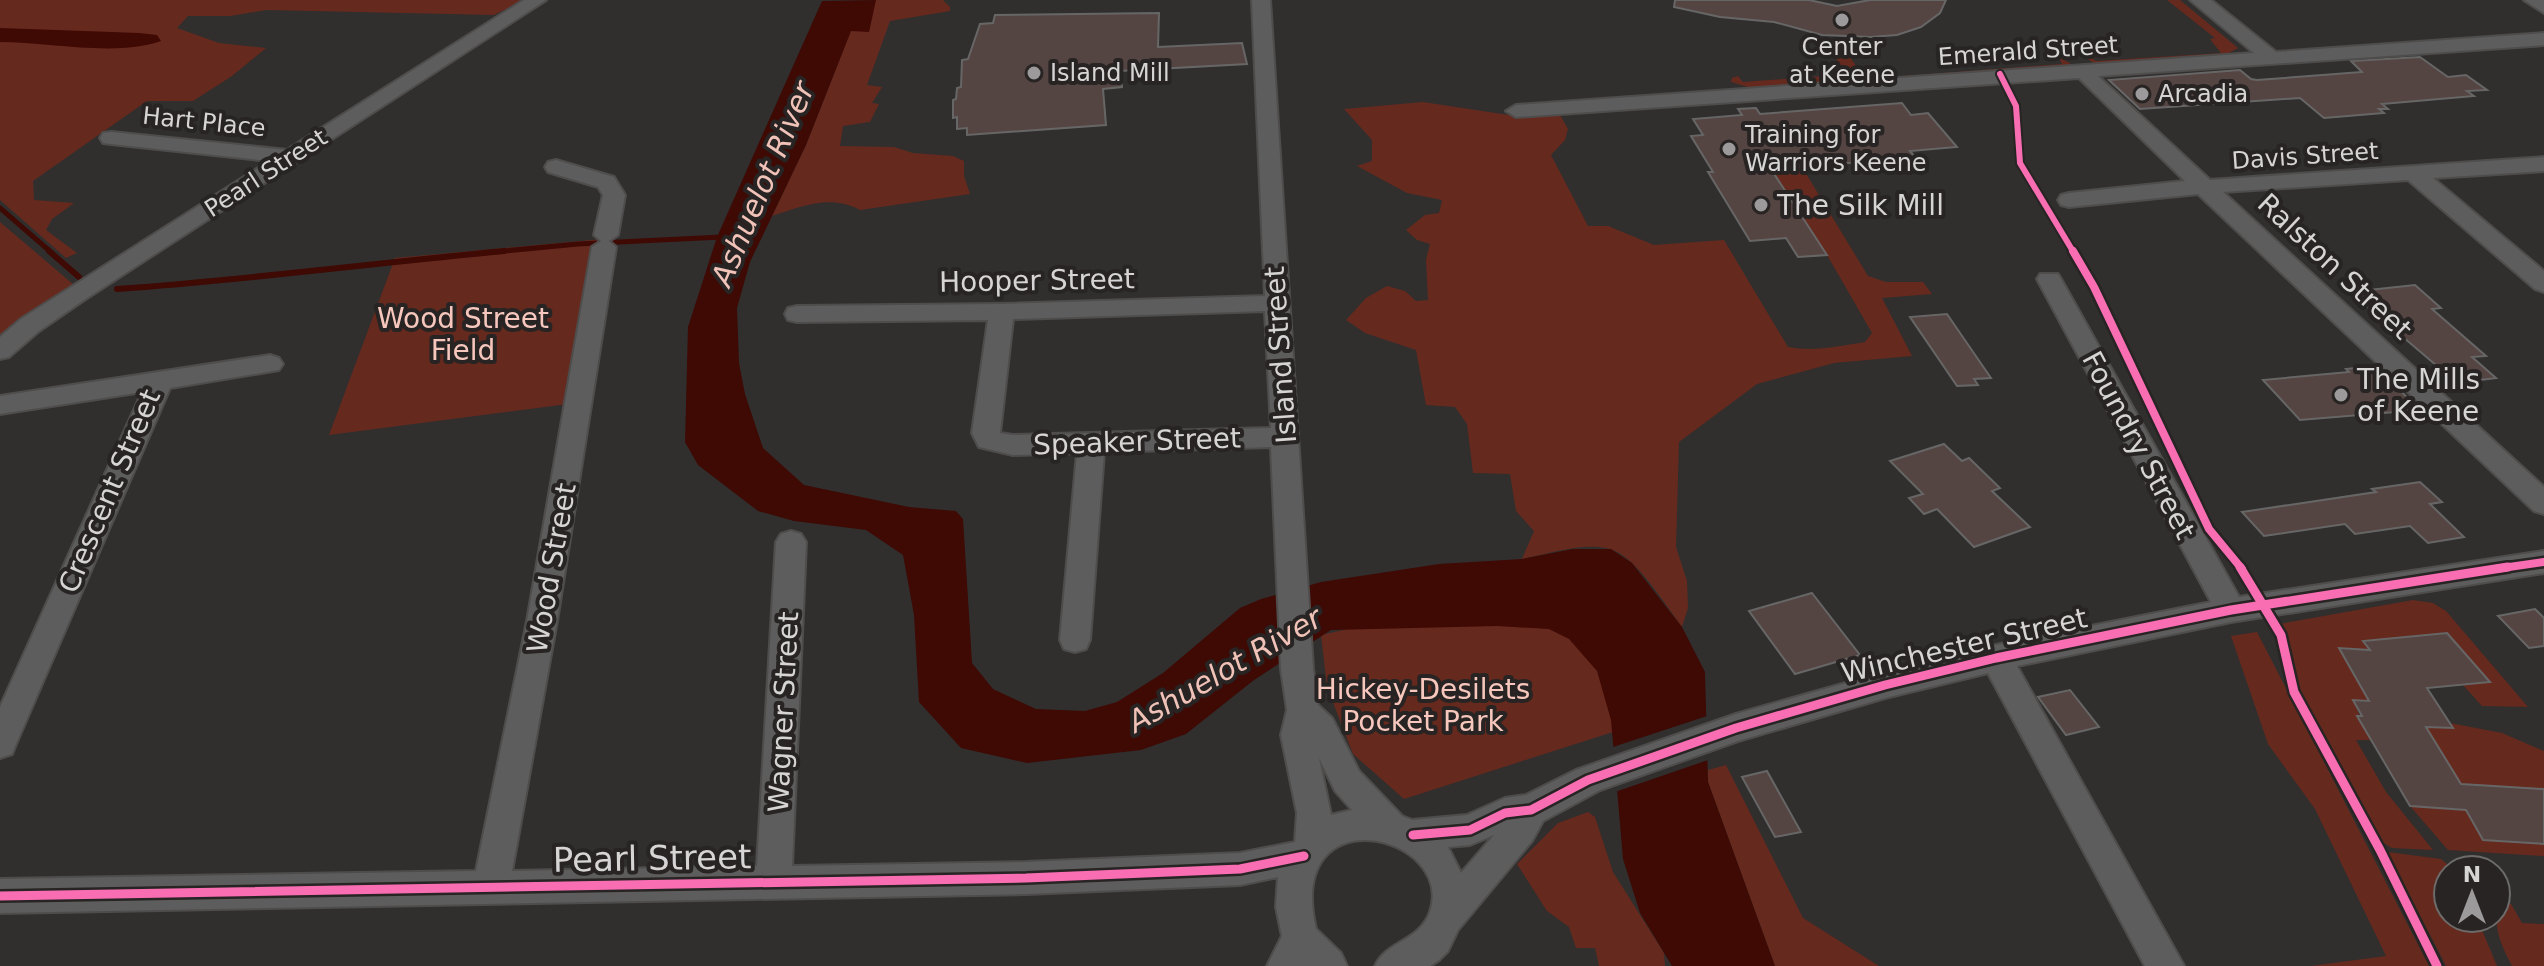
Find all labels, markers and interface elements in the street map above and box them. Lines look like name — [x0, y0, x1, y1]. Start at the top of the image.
marker: Center at Keene — [1833, 11, 1851, 29]
street label: Emerald Street — [1937, 31, 2119, 71]
place label: Center at Keene — [1789, 33, 1895, 89]
place label: Island Mill — [1050, 59, 1170, 87]
marker: Island Mill — [1025, 64, 1043, 82]
water label: Ashuelot River — [703, 75, 822, 293]
place label: Arcadia — [2158, 80, 2248, 108]
marker: Arcadia — [2133, 85, 2151, 103]
street label: Hart Place — [141, 102, 267, 142]
place label: Training for Warriors Keene — [1744, 121, 1927, 177]
street label: Pearl Street — [200, 123, 332, 223]
street label: Davis Street — [2231, 137, 2379, 175]
marker: Training for Warriors Keene — [1720, 140, 1738, 158]
street label: Ralston Street — [2251, 187, 2418, 346]
place label: The Silk Mill — [1776, 189, 1944, 222]
marker: The Silk Mill — [1752, 196, 1770, 214]
street label: Hooper Street — [939, 262, 1135, 299]
street label: Island Street — [1258, 265, 1303, 445]
park label: Wood Street Field — [377, 302, 549, 367]
street label: Foundry Street — [2075, 346, 2202, 545]
place label: The Mills of Keene — [2356, 363, 2480, 428]
street label: Crescent Street — [52, 385, 167, 598]
marker: The Mills of Keene — [2332, 386, 2350, 404]
street label: Speaker Street — [1033, 421, 1241, 462]
street label: Wood Street — [520, 480, 583, 656]
water label: Ashuelot River — [1120, 599, 1329, 740]
street label: Winchester Street — [1838, 601, 2090, 690]
street label: Wagner Street — [762, 611, 805, 813]
park label: Hickey-Desilets Pocket Park — [1316, 673, 1530, 738]
street label: Pearl Street — [552, 836, 752, 880]
north arrow — [2432, 854, 2512, 934]
text: N — [2463, 862, 2481, 887]

